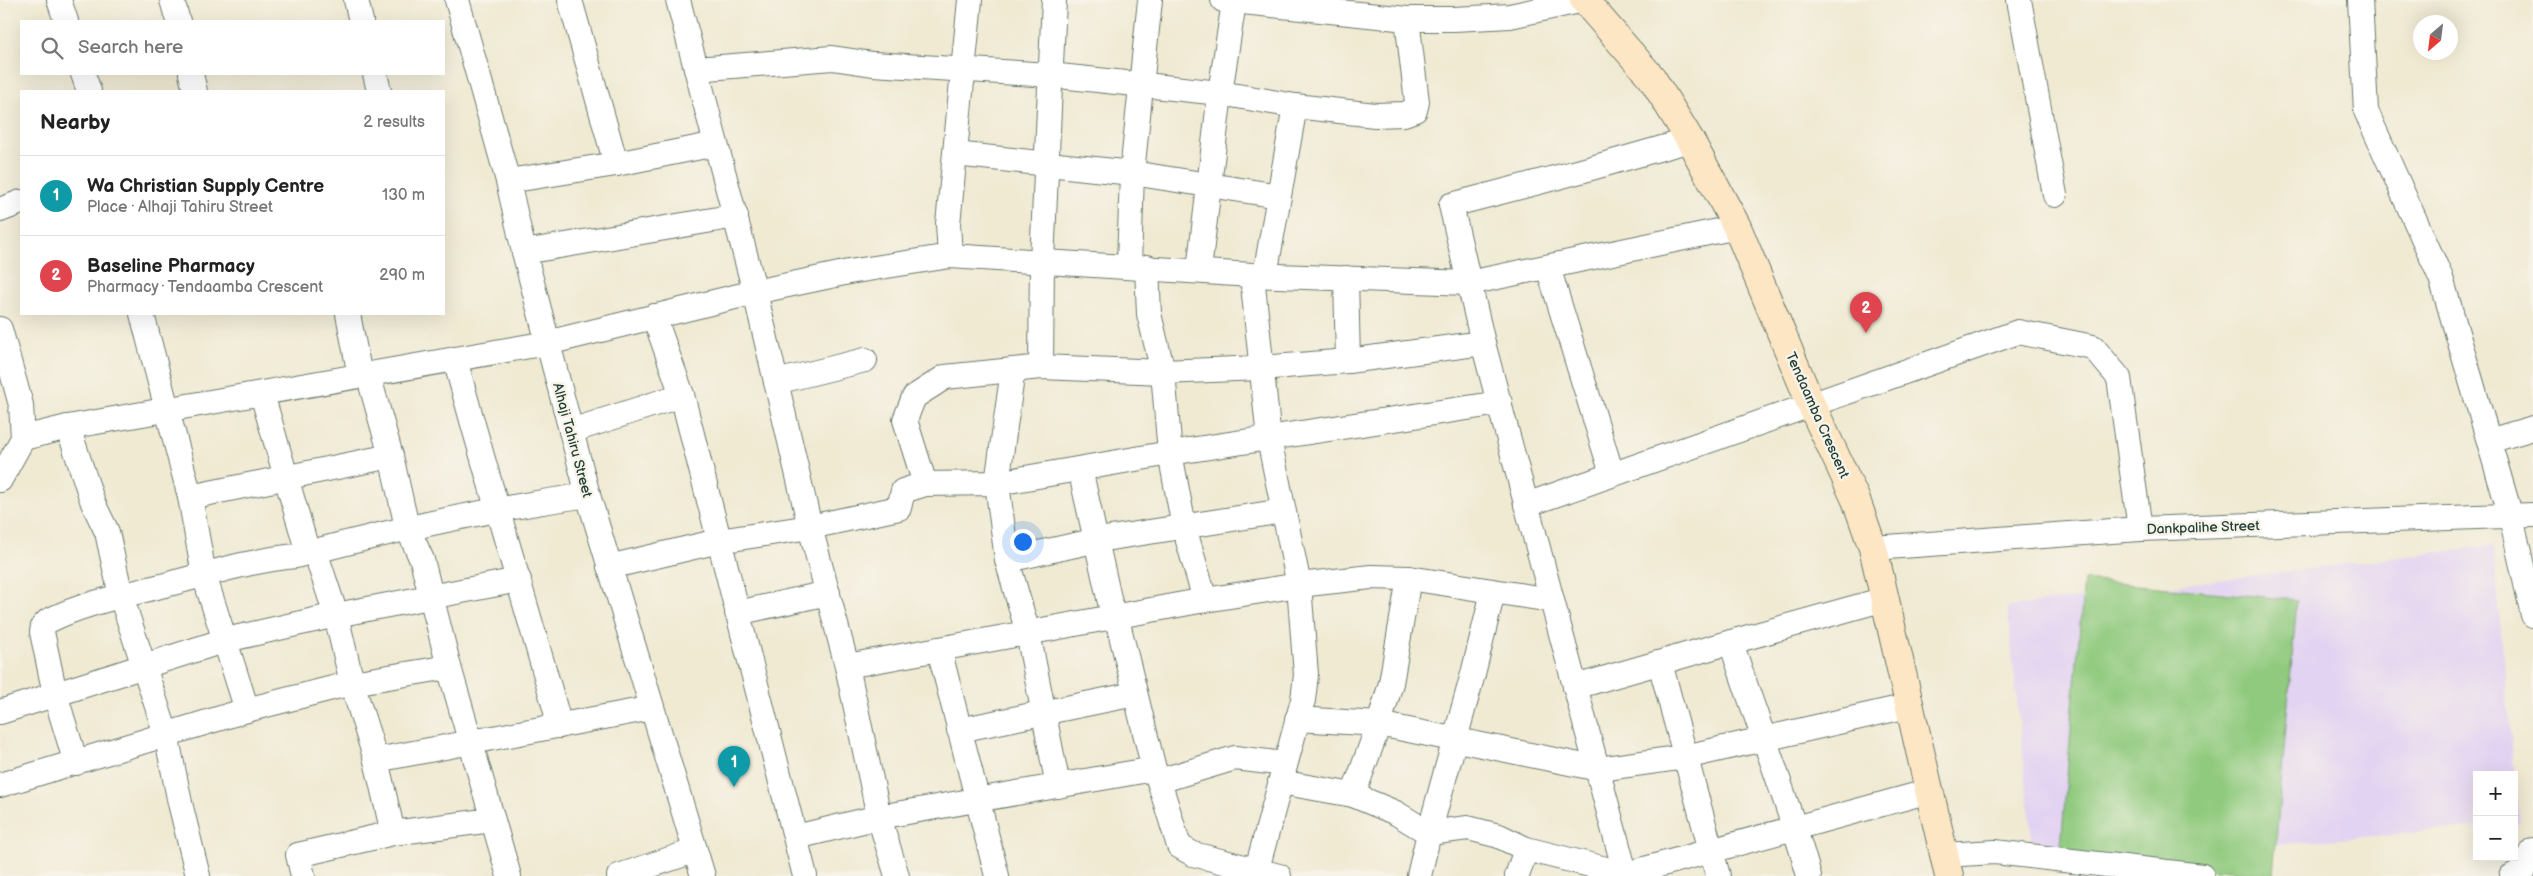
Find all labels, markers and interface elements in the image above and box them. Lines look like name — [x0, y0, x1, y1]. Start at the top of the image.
north arrow — [2413, 15, 2458, 60]
search box — [20, 20, 445, 75]
icon: search — [38, 34, 66, 62]
text: Search here — [78, 36, 183, 59]
text: Nearby — [40, 110, 110, 135]
text: 2 results — [363, 113, 425, 132]
text: Wa Christian Supply Centre — [87, 175, 324, 198]
text: 1 — [53, 186, 59, 205]
text: 130 m — [382, 186, 425, 205]
text: Place · Alhaji Tahiru Street — [87, 198, 273, 217]
text: Baseline Pharmacy — [87, 255, 255, 278]
text: 2 — [51, 266, 61, 285]
text: 290 m — [379, 266, 425, 285]
text: Pharmacy · Tendaamba Crescent — [87, 278, 323, 297]
pin: 2 — [1850, 292, 1882, 333]
street label: Tendaamba Crescent — [1782, 350, 1853, 482]
street label: Alhaji Tahiru Street — [549, 381, 596, 500]
street label: Dankpalihe Street — [2146, 517, 2261, 538]
your location — [1010, 529, 1036, 555]
pin: 1 — [718, 746, 750, 787]
map controls — [2473, 771, 2518, 861]
button: + — [2473, 771, 2518, 816]
button: − — [2473, 816, 2518, 861]

